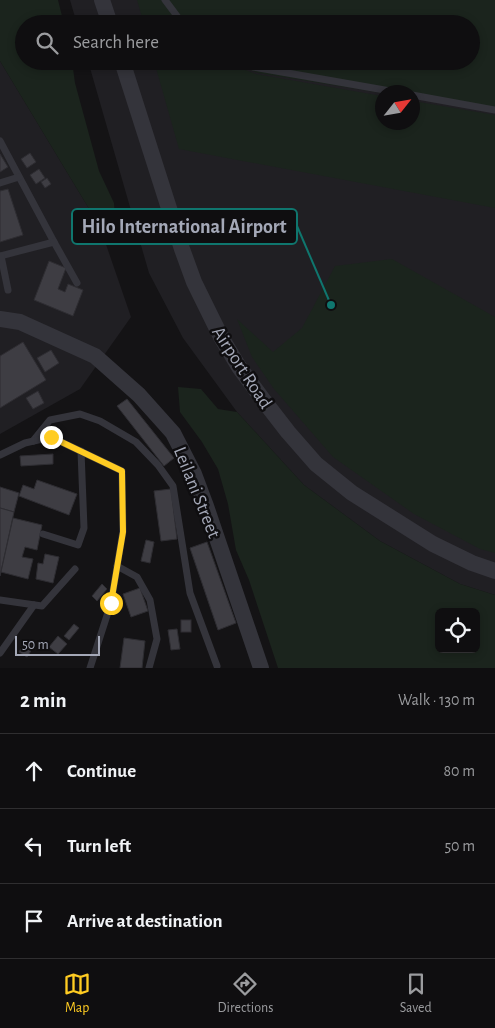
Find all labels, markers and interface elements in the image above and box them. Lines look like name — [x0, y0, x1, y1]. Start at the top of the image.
search box — [15, 15, 480, 70]
icon: search — [33, 29, 61, 57]
text: Search here — [73, 33, 159, 52]
north arrow — [375, 85, 420, 130]
callout: Hilo International Airport — [72, 209, 297, 244]
text: Hilo International Airport — [81, 217, 287, 237]
street label: Airport Road — [208, 323, 275, 412]
route end — [40, 426, 63, 449]
street label: Leilani Street — [170, 444, 224, 541]
route start — [100, 592, 123, 615]
map controls — [435, 608, 480, 653]
button: locate — [435, 608, 480, 653]
scale bar — [15, 633, 100, 656]
text: 50 m — [22, 638, 49, 652]
text: 2 min — [20, 690, 67, 711]
text: Walk · 130 m — [398, 692, 475, 708]
icon: ahead — [20, 757, 48, 785]
text: Continue — [67, 762, 136, 781]
text: 80 m — [444, 763, 475, 779]
icon: left — [20, 832, 48, 860]
text: Turn left — [67, 837, 131, 856]
text: 50 m — [444, 838, 475, 854]
icon: arrive — [20, 907, 48, 935]
text: Arrive at destination — [67, 912, 223, 931]
tab: Map — [63, 970, 91, 1017]
tab: Directions — [218, 970, 273, 1017]
tab: Saved — [400, 970, 432, 1017]

